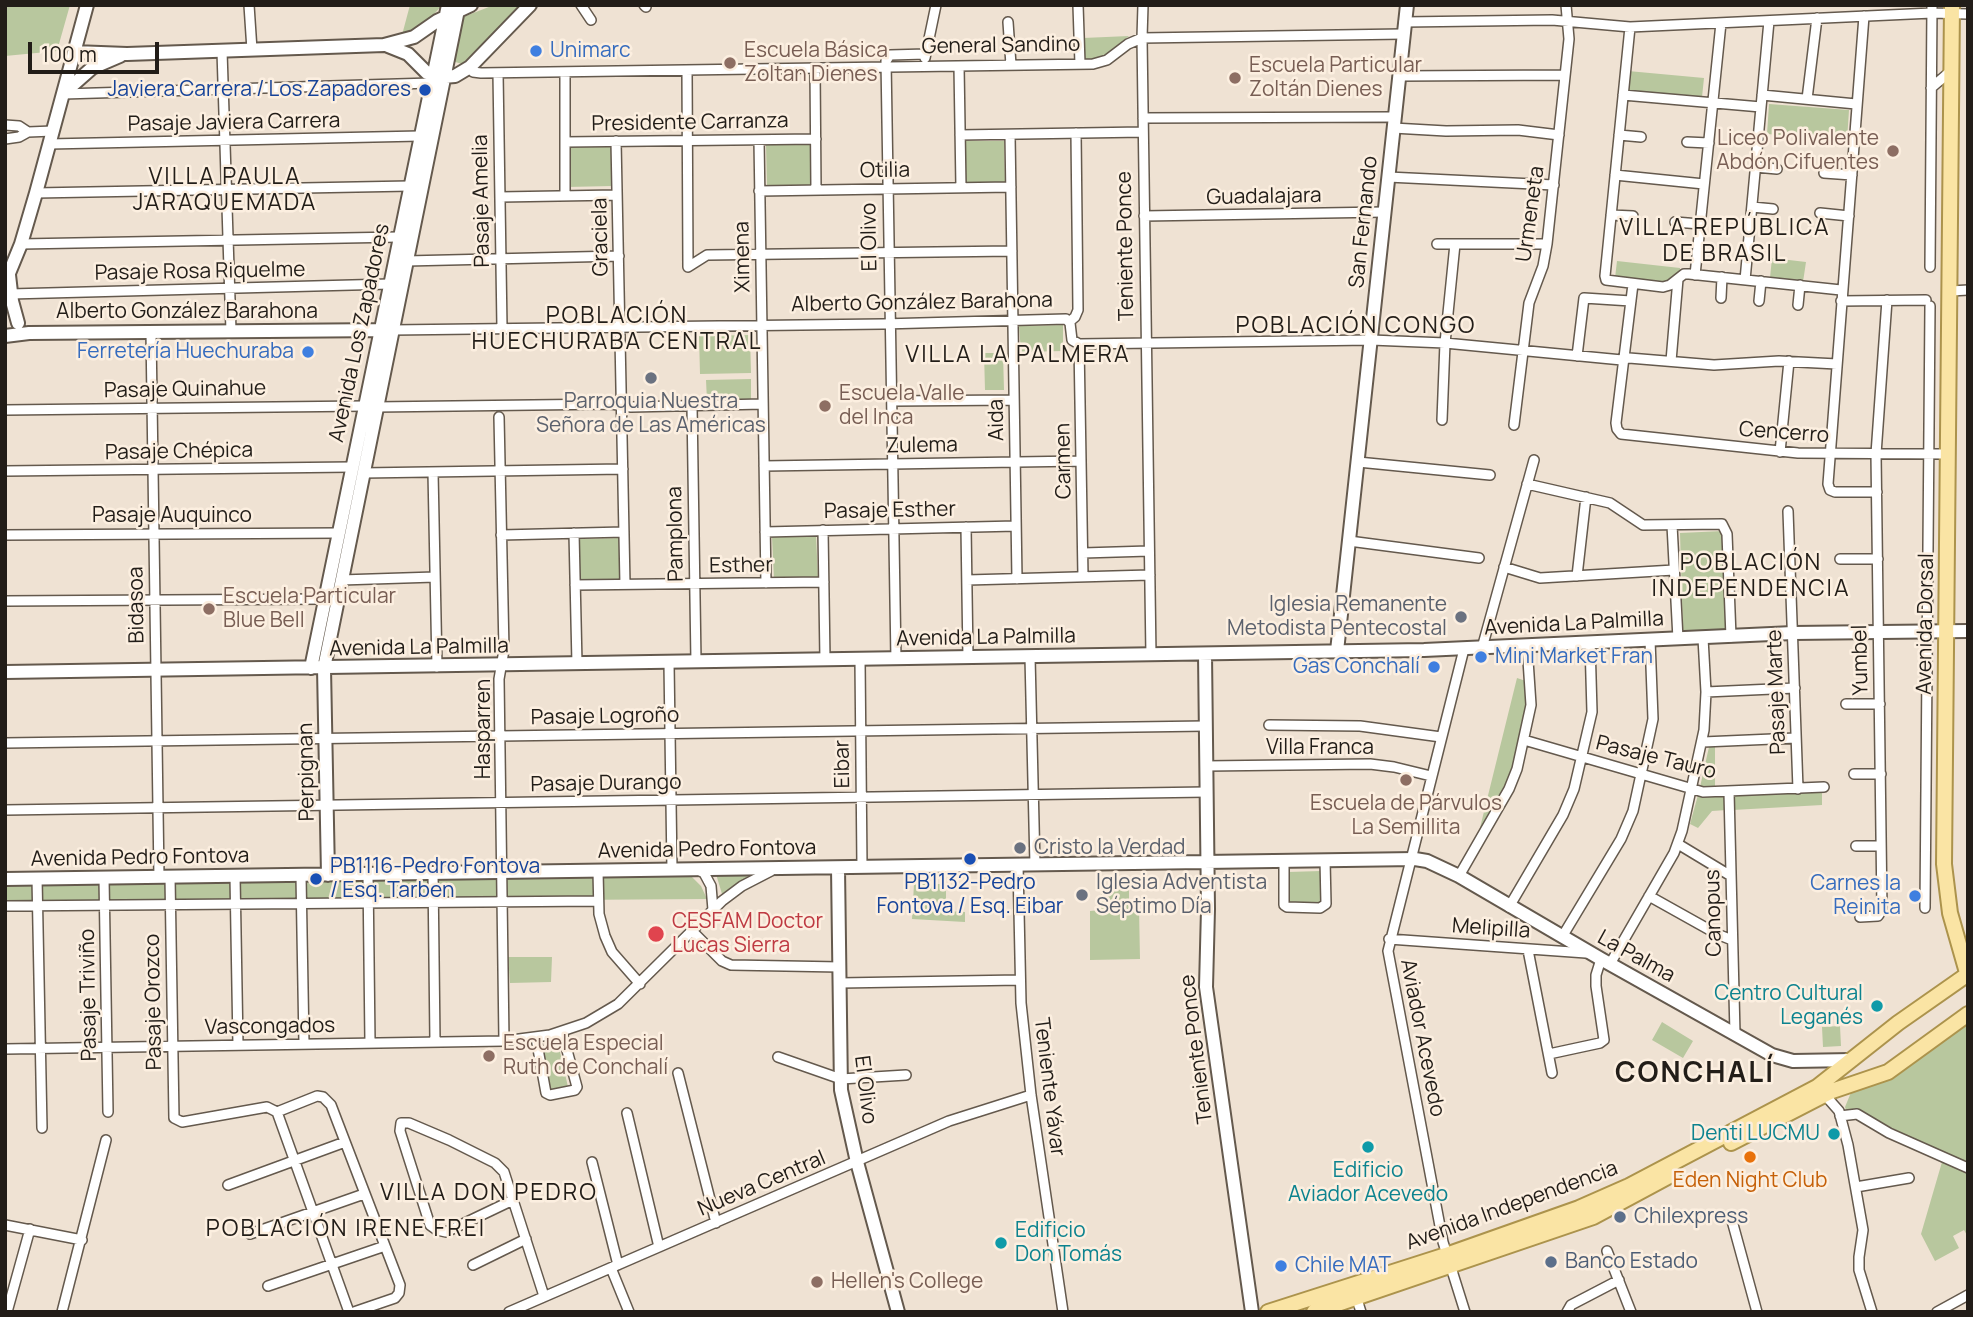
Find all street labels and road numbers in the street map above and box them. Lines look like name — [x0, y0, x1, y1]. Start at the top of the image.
street label: General Sandino — [922, 32, 1080, 60]
street label: Pasaje Javiera Carrera — [127, 109, 341, 137]
street label: Presidente Carranza — [591, 109, 789, 137]
street label: Pasaje Amelia — [468, 134, 496, 268]
street label: San Fernando — [1345, 155, 1383, 289]
street label: Otilia — [860, 158, 910, 184]
street label: Urmeneta — [1512, 164, 1550, 264]
street label: Teniente Ponce — [1112, 171, 1140, 321]
street label: Guadalajara — [1206, 183, 1322, 211]
street label: Graciela — [588, 197, 614, 277]
street label: El Olivo — [857, 202, 883, 272]
street label: Avenida Los Zapadores — [325, 221, 395, 445]
street label: Ximena — [730, 221, 756, 293]
street label: Pasaje Rosa Riquelme — [94, 258, 306, 286]
street label: Alberto González Barahona — [791, 288, 1053, 318]
street label: Alberto González Barahona — [56, 299, 318, 325]
street label: Pasaje Quinahue — [104, 376, 266, 404]
street label: Aida — [984, 399, 1010, 441]
street label: Cencerro — [1738, 417, 1830, 449]
street label: Carmen — [1051, 423, 1077, 499]
street label: Zulema — [886, 433, 958, 459]
street label: Pasaje Chépica — [105, 438, 253, 466]
street label: Pamplona — [663, 486, 689, 582]
street label: Pasaje Esther — [824, 497, 956, 525]
street label: Pasaje Auquinco — [92, 503, 252, 529]
street label: Esther — [709, 553, 773, 579]
street label: Avenida Dorsal — [1912, 553, 1940, 695]
street label: Bidasoa — [124, 566, 150, 644]
street label: Avenida La Palmilla — [1484, 607, 1664, 641]
street label: Avenida La Palmilla — [896, 624, 1076, 652]
street label: Yumbel — [1848, 624, 1874, 696]
street label: Pasaje Marte — [1762, 629, 1792, 755]
street label: Avenida La Palmilla — [329, 634, 509, 662]
street label: Hasparren — [471, 679, 497, 779]
street label: Pasaje Logroño — [531, 703, 679, 731]
street label: Perpignan — [294, 722, 320, 822]
street label: Pasaje Tauro — [1593, 731, 1719, 785]
street label: Villa Franca — [1266, 735, 1374, 761]
street label: Eibar — [830, 740, 856, 788]
street label: Pasaje Durango — [530, 770, 682, 798]
street label: Avenida Pedro Fontova — [598, 835, 816, 865]
street label: Avenida Pedro Fontova — [31, 843, 249, 873]
street label: Canopus — [1701, 869, 1727, 957]
street label: Melipilla — [1451, 914, 1531, 944]
street label: La Palma — [1593, 925, 1679, 989]
street label: Pasaje Triviño — [75, 928, 103, 1062]
street label: Pasaje Orozco — [140, 933, 168, 1071]
street label: Aviador Acevedo — [1394, 957, 1450, 1119]
street label: Teniente Ponce — [1175, 973, 1219, 1125]
street label: Vascongados — [205, 1013, 335, 1041]
street label: Teniente Yávar — [1028, 1016, 1070, 1158]
street label: El Olivo — [848, 1054, 882, 1126]
street label: Nueva Central — [694, 1146, 830, 1222]
street label: Avenida Independencia — [1403, 1156, 1621, 1256]

